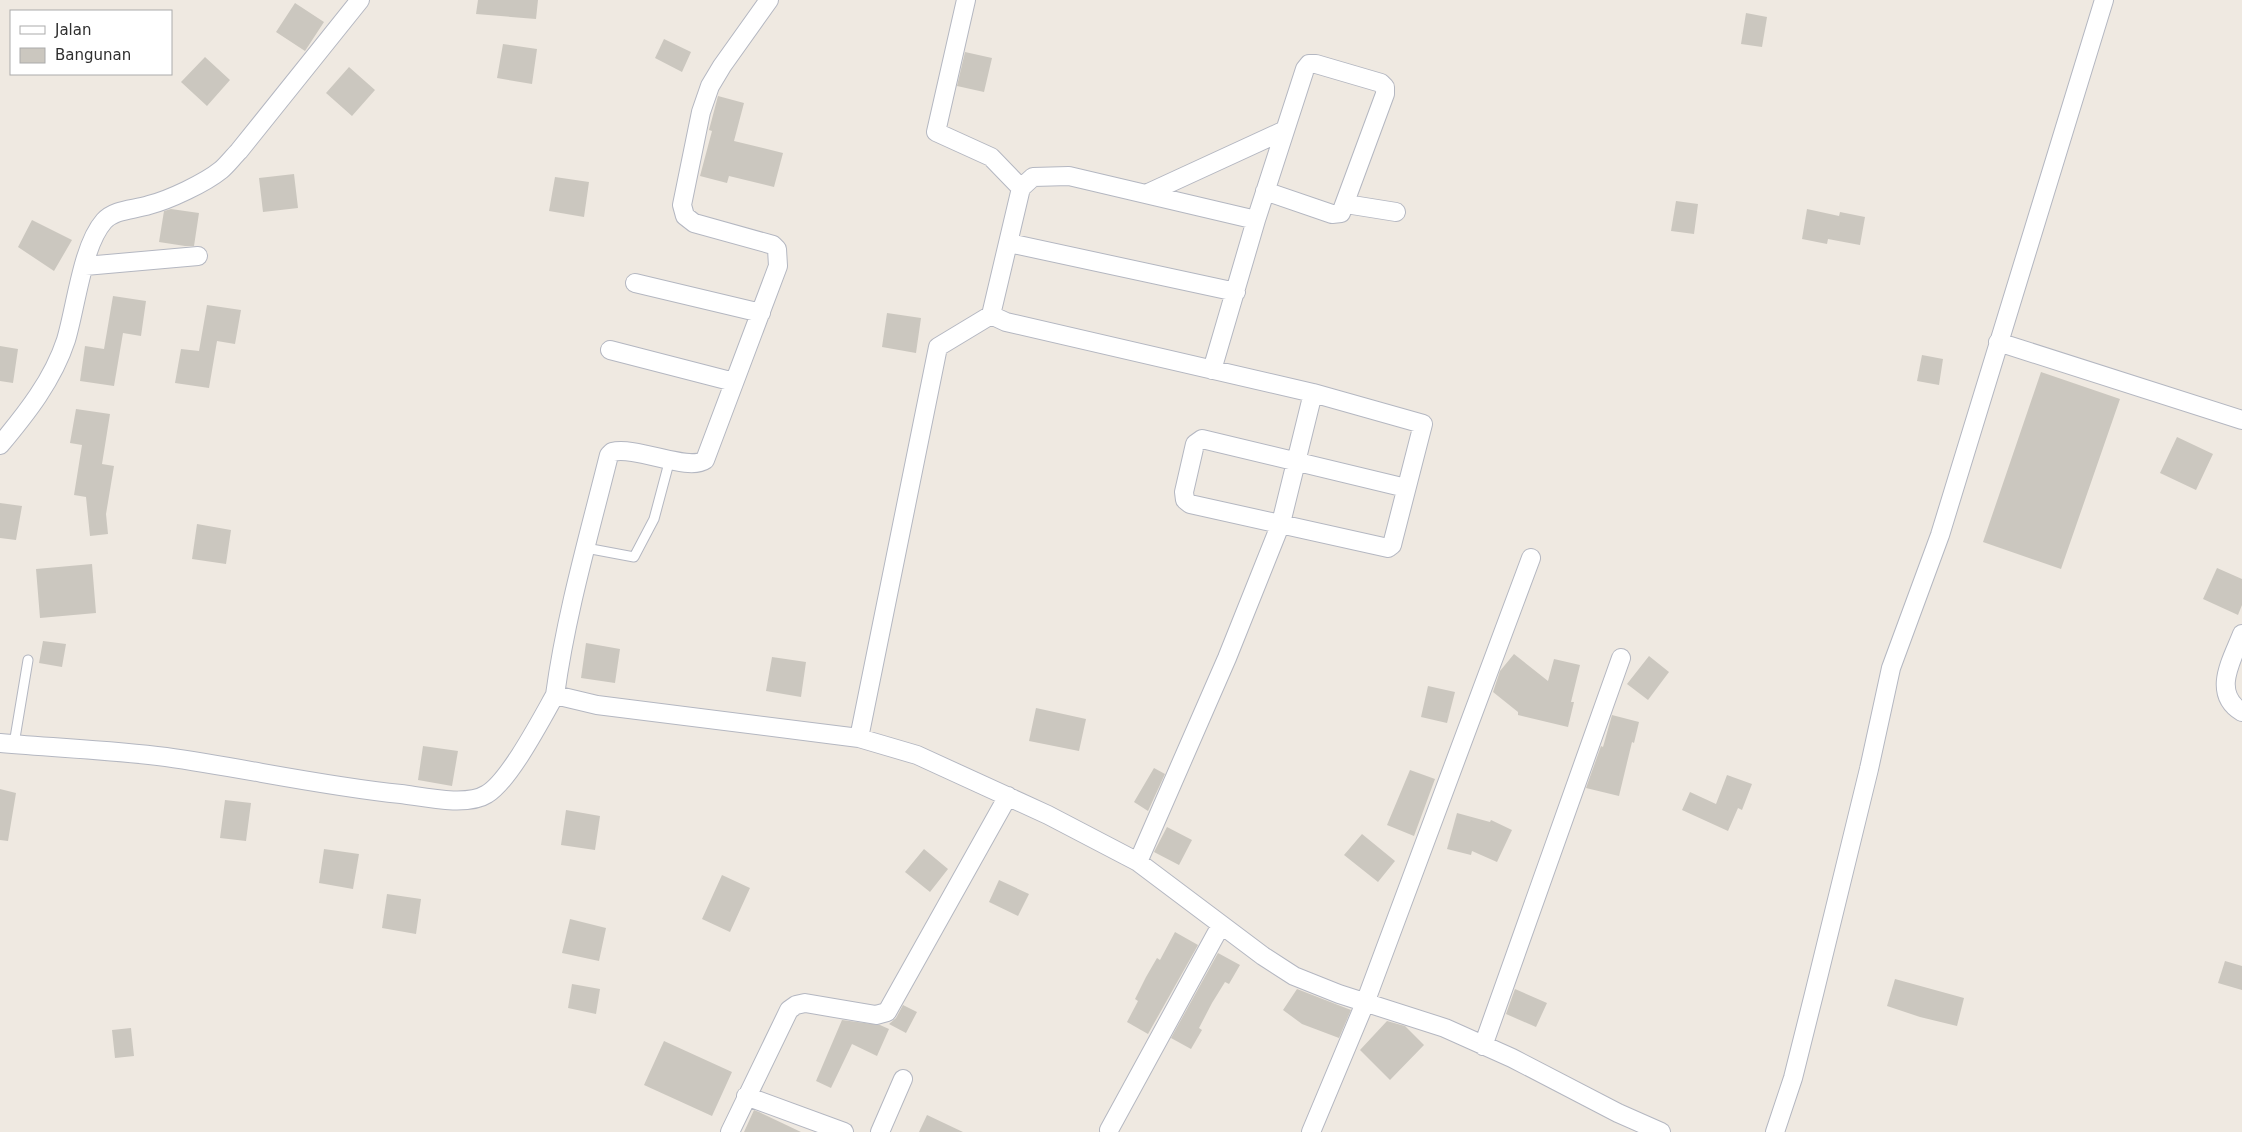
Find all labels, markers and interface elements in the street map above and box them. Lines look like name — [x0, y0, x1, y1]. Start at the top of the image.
legend — [10, 10, 172, 75]
text: Jalan — [54, 21, 91, 39]
text: Bangunan — [55, 46, 131, 64]

